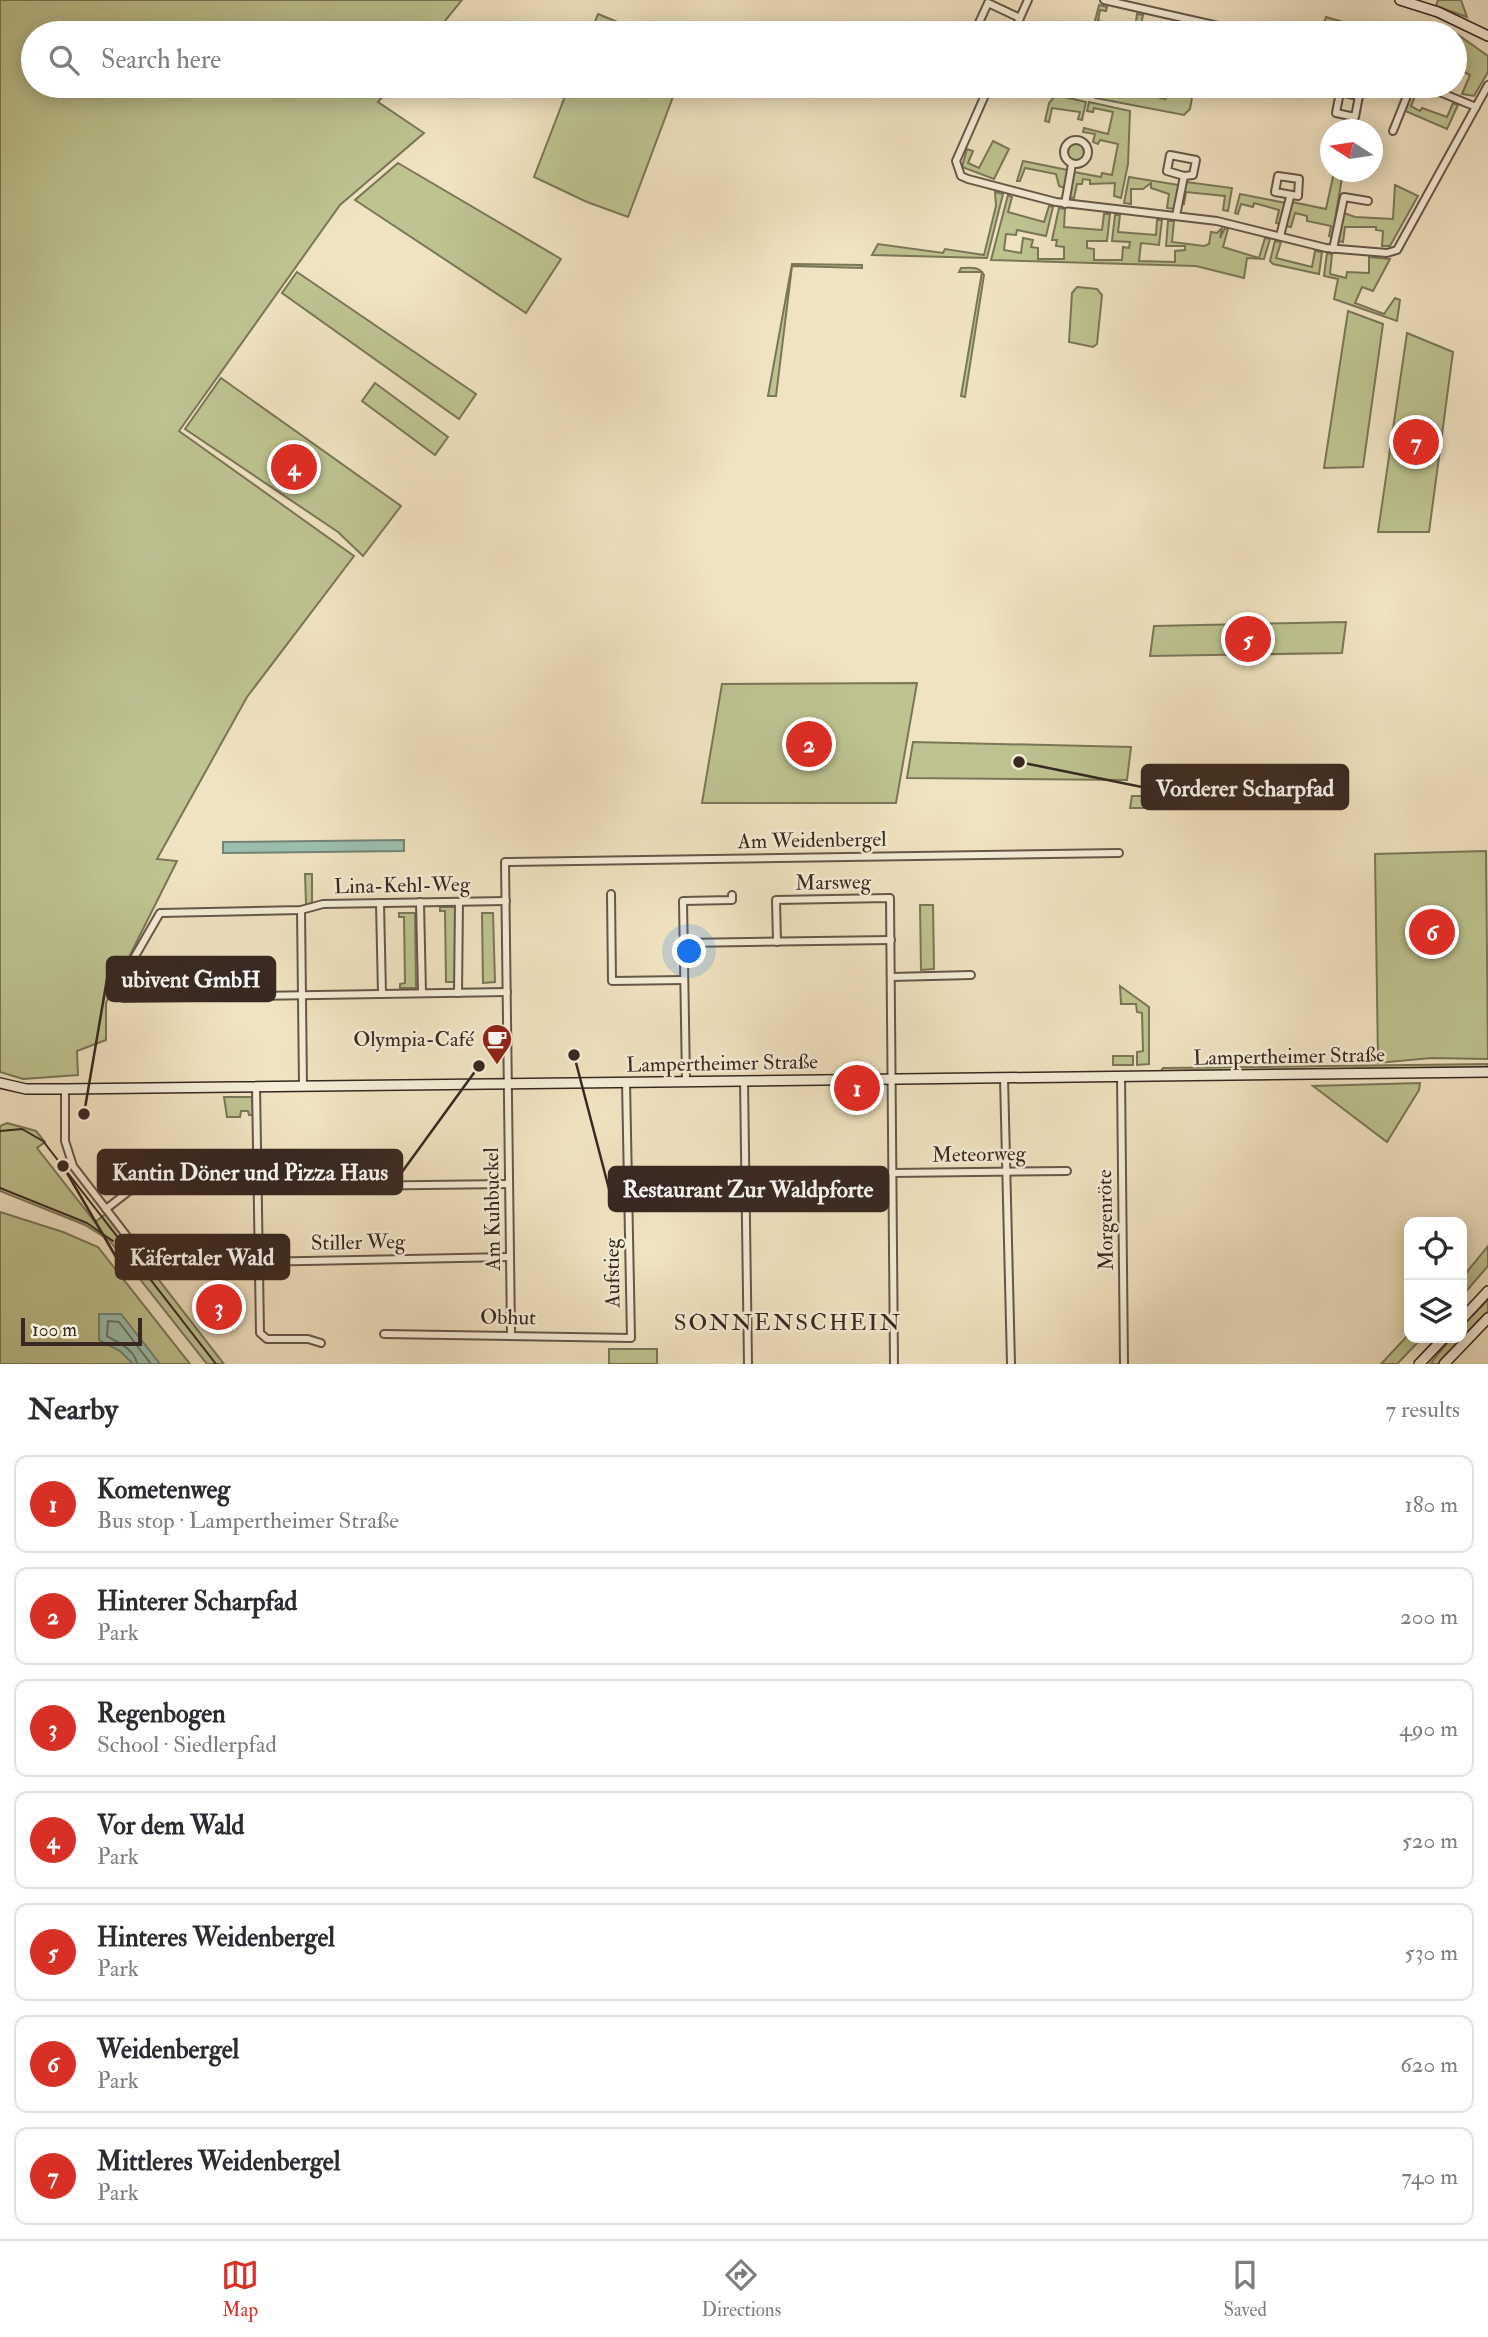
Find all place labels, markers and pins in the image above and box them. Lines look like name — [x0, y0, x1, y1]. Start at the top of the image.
pin: 7 — [1393, 416, 1439, 468]
pin: 4 — [271, 441, 317, 493]
pin: 5 — [1225, 613, 1271, 665]
pin: 2 — [786, 718, 832, 770]
callout: Vorderer Scharpfad — [1142, 765, 1348, 809]
pin: 6 — [1409, 906, 1455, 958]
callout: ubivent GmbH — [107, 957, 275, 1001]
cafe icon: Olympia-Café — [480, 1022, 514, 1066]
place label: Olympia-Café — [353, 1026, 474, 1053]
pin: 1 — [834, 1062, 880, 1114]
callout: Kantin Döner und Pizza Haus — [98, 1150, 402, 1194]
callout: Restaurant Zur Waldpforte — [609, 1167, 888, 1211]
callout: Käfertaler Wald — [116, 1235, 289, 1279]
pin: 3 — [196, 1281, 242, 1333]

